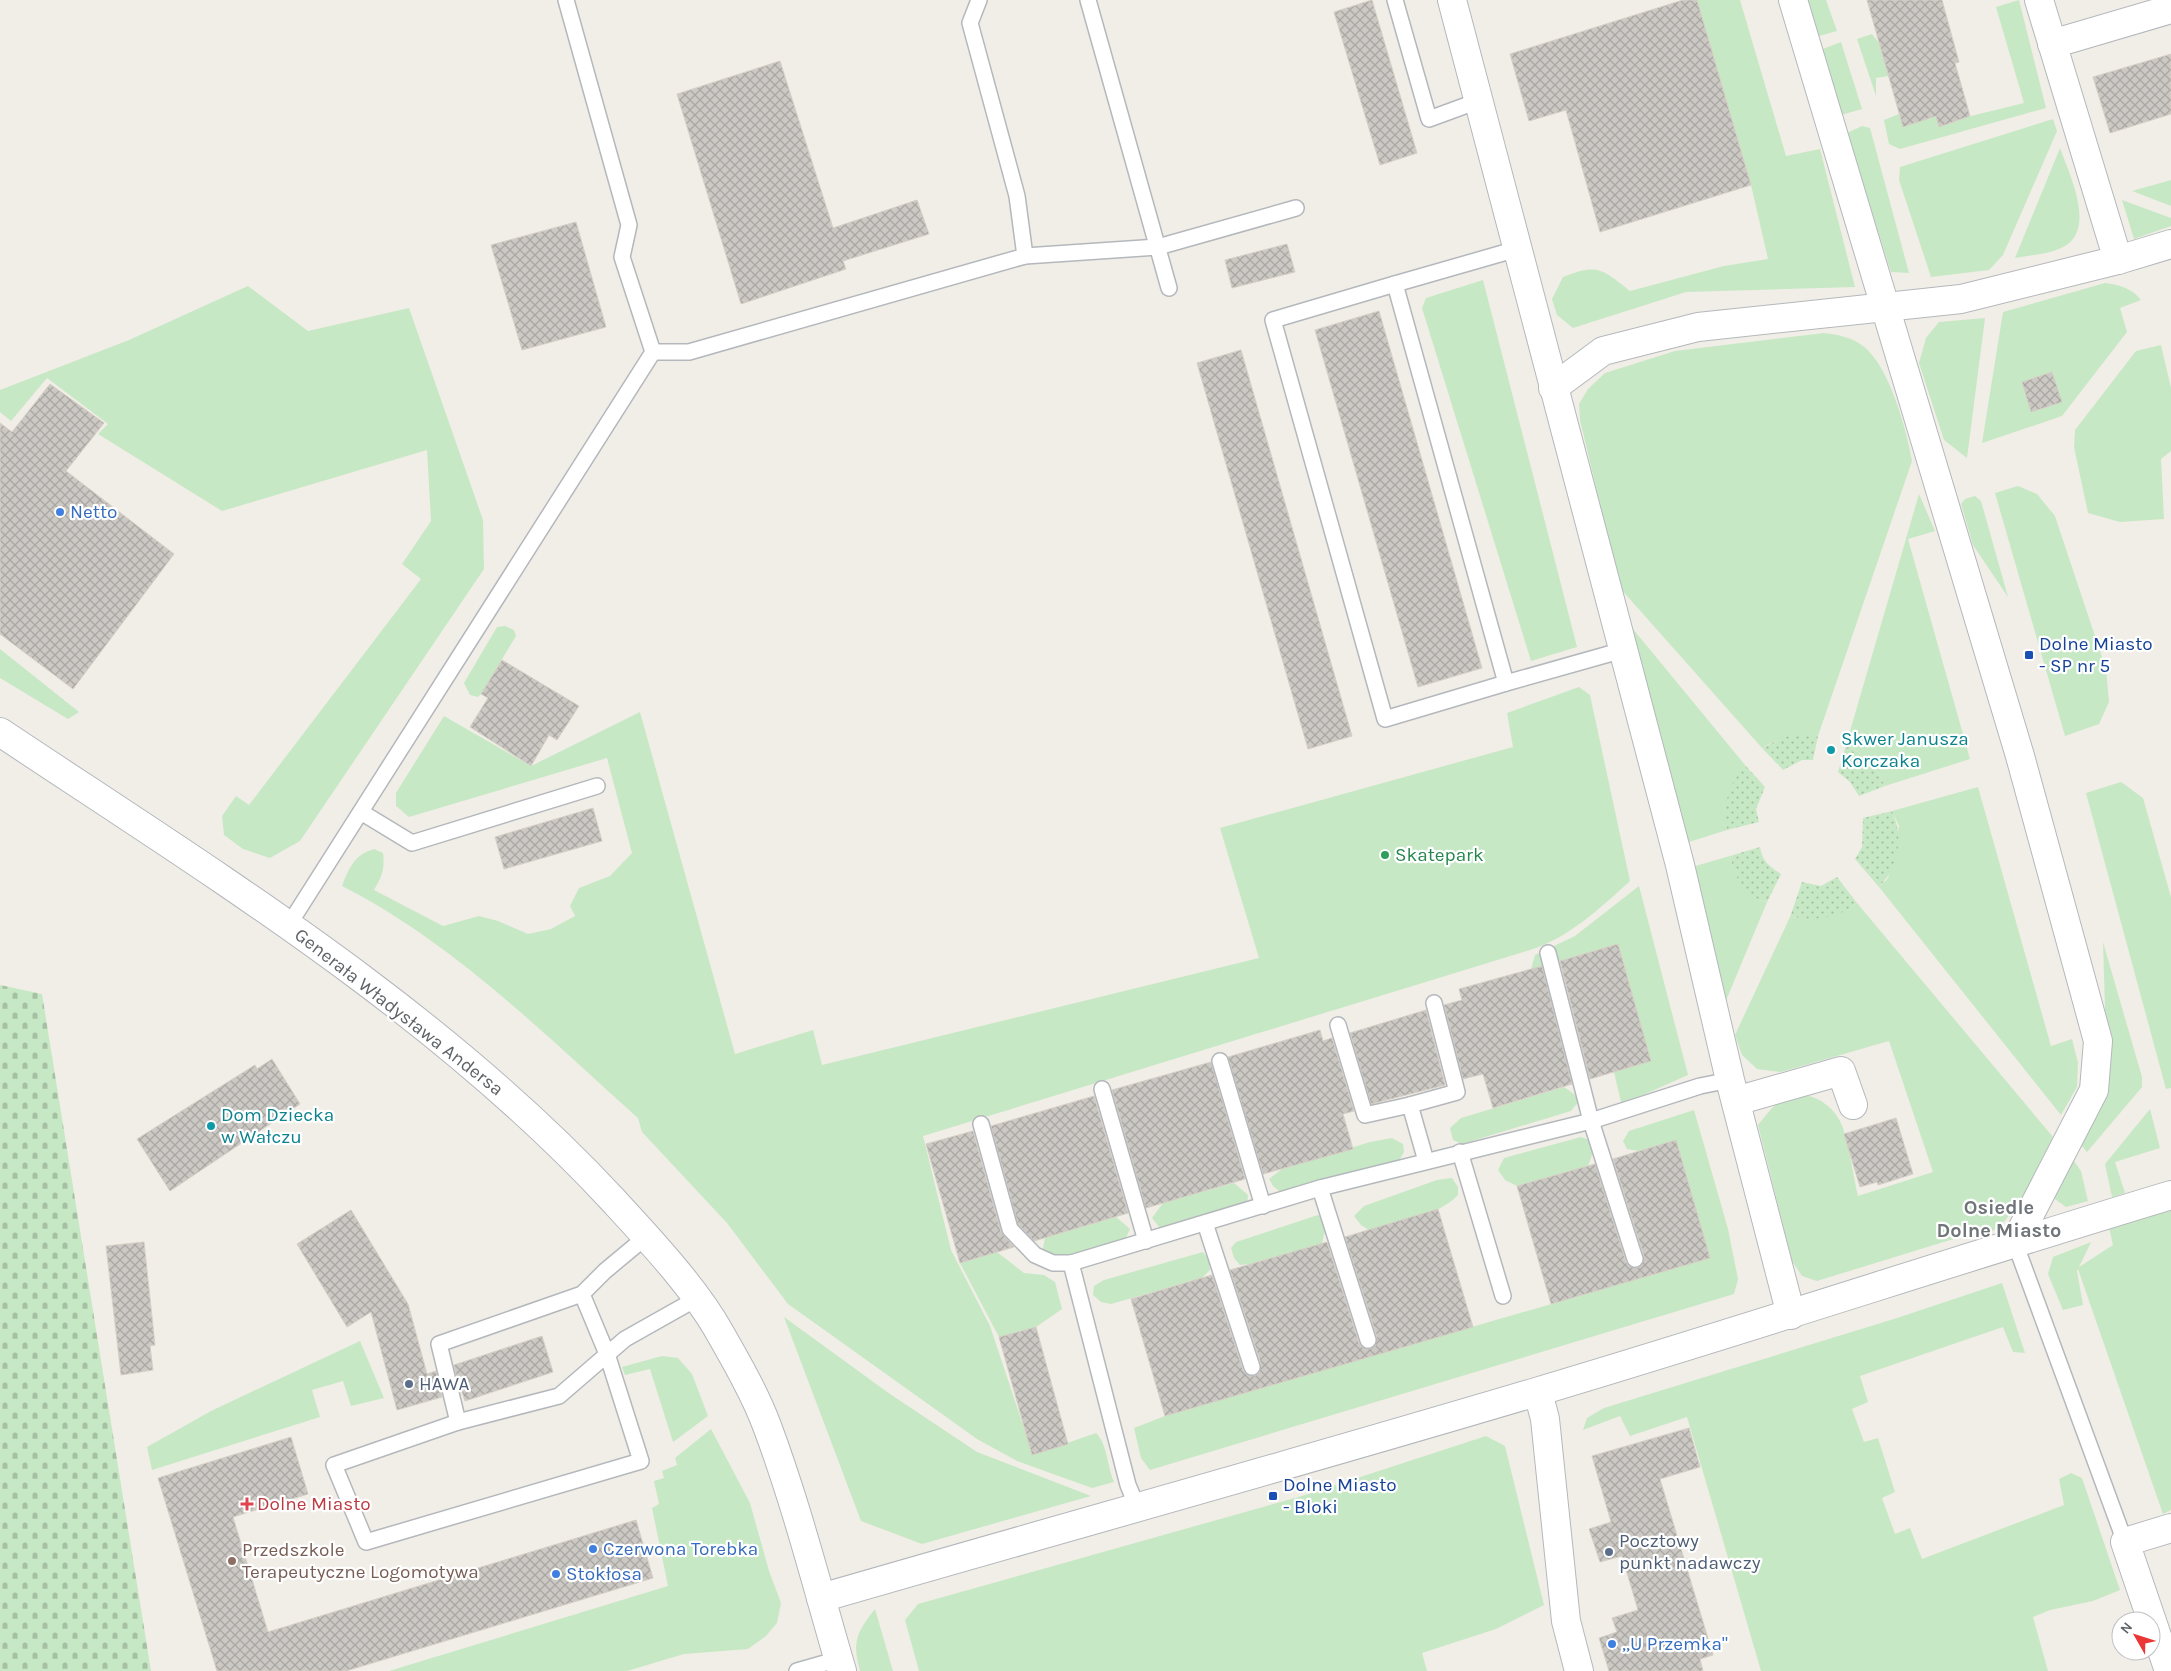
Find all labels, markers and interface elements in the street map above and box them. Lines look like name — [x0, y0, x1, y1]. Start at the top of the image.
place label: Netto — [70, 501, 117, 523]
marker: Netto — [54, 506, 66, 518]
place label: Dolne Miasto - SP nr 5 — [2039, 633, 2153, 677]
marker: Dolne Miasto - SP nr 5 — [2023, 649, 2035, 661]
place label: Skwer Janusza Korczaka — [1841, 728, 1969, 772]
marker: Skwer Janusza Korczaka — [1825, 744, 1837, 756]
place label: Skatepark — [1395, 844, 1484, 866]
marker: Skatepark — [1379, 849, 1391, 861]
street label: Generała Władysława Andersa — [290, 924, 508, 1100]
place label: Dom Dziecka w Wałczu — [221, 1104, 334, 1148]
marker: Dom Dziecka w Wałczu — [205, 1120, 217, 1132]
district label: Osiedle Dolne Miasto — [1937, 1196, 2061, 1242]
place label: HAWA — [419, 1373, 469, 1395]
marker: HAWA — [403, 1378, 415, 1390]
place label: Dolne Miasto - Bloki — [1283, 1474, 1397, 1518]
marker: Dolne Miasto - Bloki — [1267, 1490, 1279, 1502]
place label: Dolne Miasto — [257, 1493, 371, 1515]
marker: Dolne Miasto — [241, 1498, 253, 1510]
place label: Pocztowy punkt nadawczy — [1619, 1530, 1761, 1574]
place label: Czerwona Torebka — [603, 1538, 758, 1560]
place label: Przedszkole Terapeutyczne Logomotywa — [242, 1539, 479, 1583]
marker: Czerwona Torebka — [587, 1543, 599, 1555]
marker: Pocztowy punkt nadawczy — [1603, 1546, 1615, 1558]
marker: Przedszkole Terapeutyczne Logomotywa — [226, 1555, 238, 1567]
place label: Stokłosa — [566, 1563, 642, 1585]
marker: Stokłosa — [550, 1568, 562, 1580]
north arrow — [2111, 1611, 2161, 1661]
text: N — [2117, 1619, 2136, 1637]
place label: ,,U Przemka" — [1622, 1633, 1728, 1655]
marker: ,,U Przemka" — [1606, 1638, 1618, 1650]

